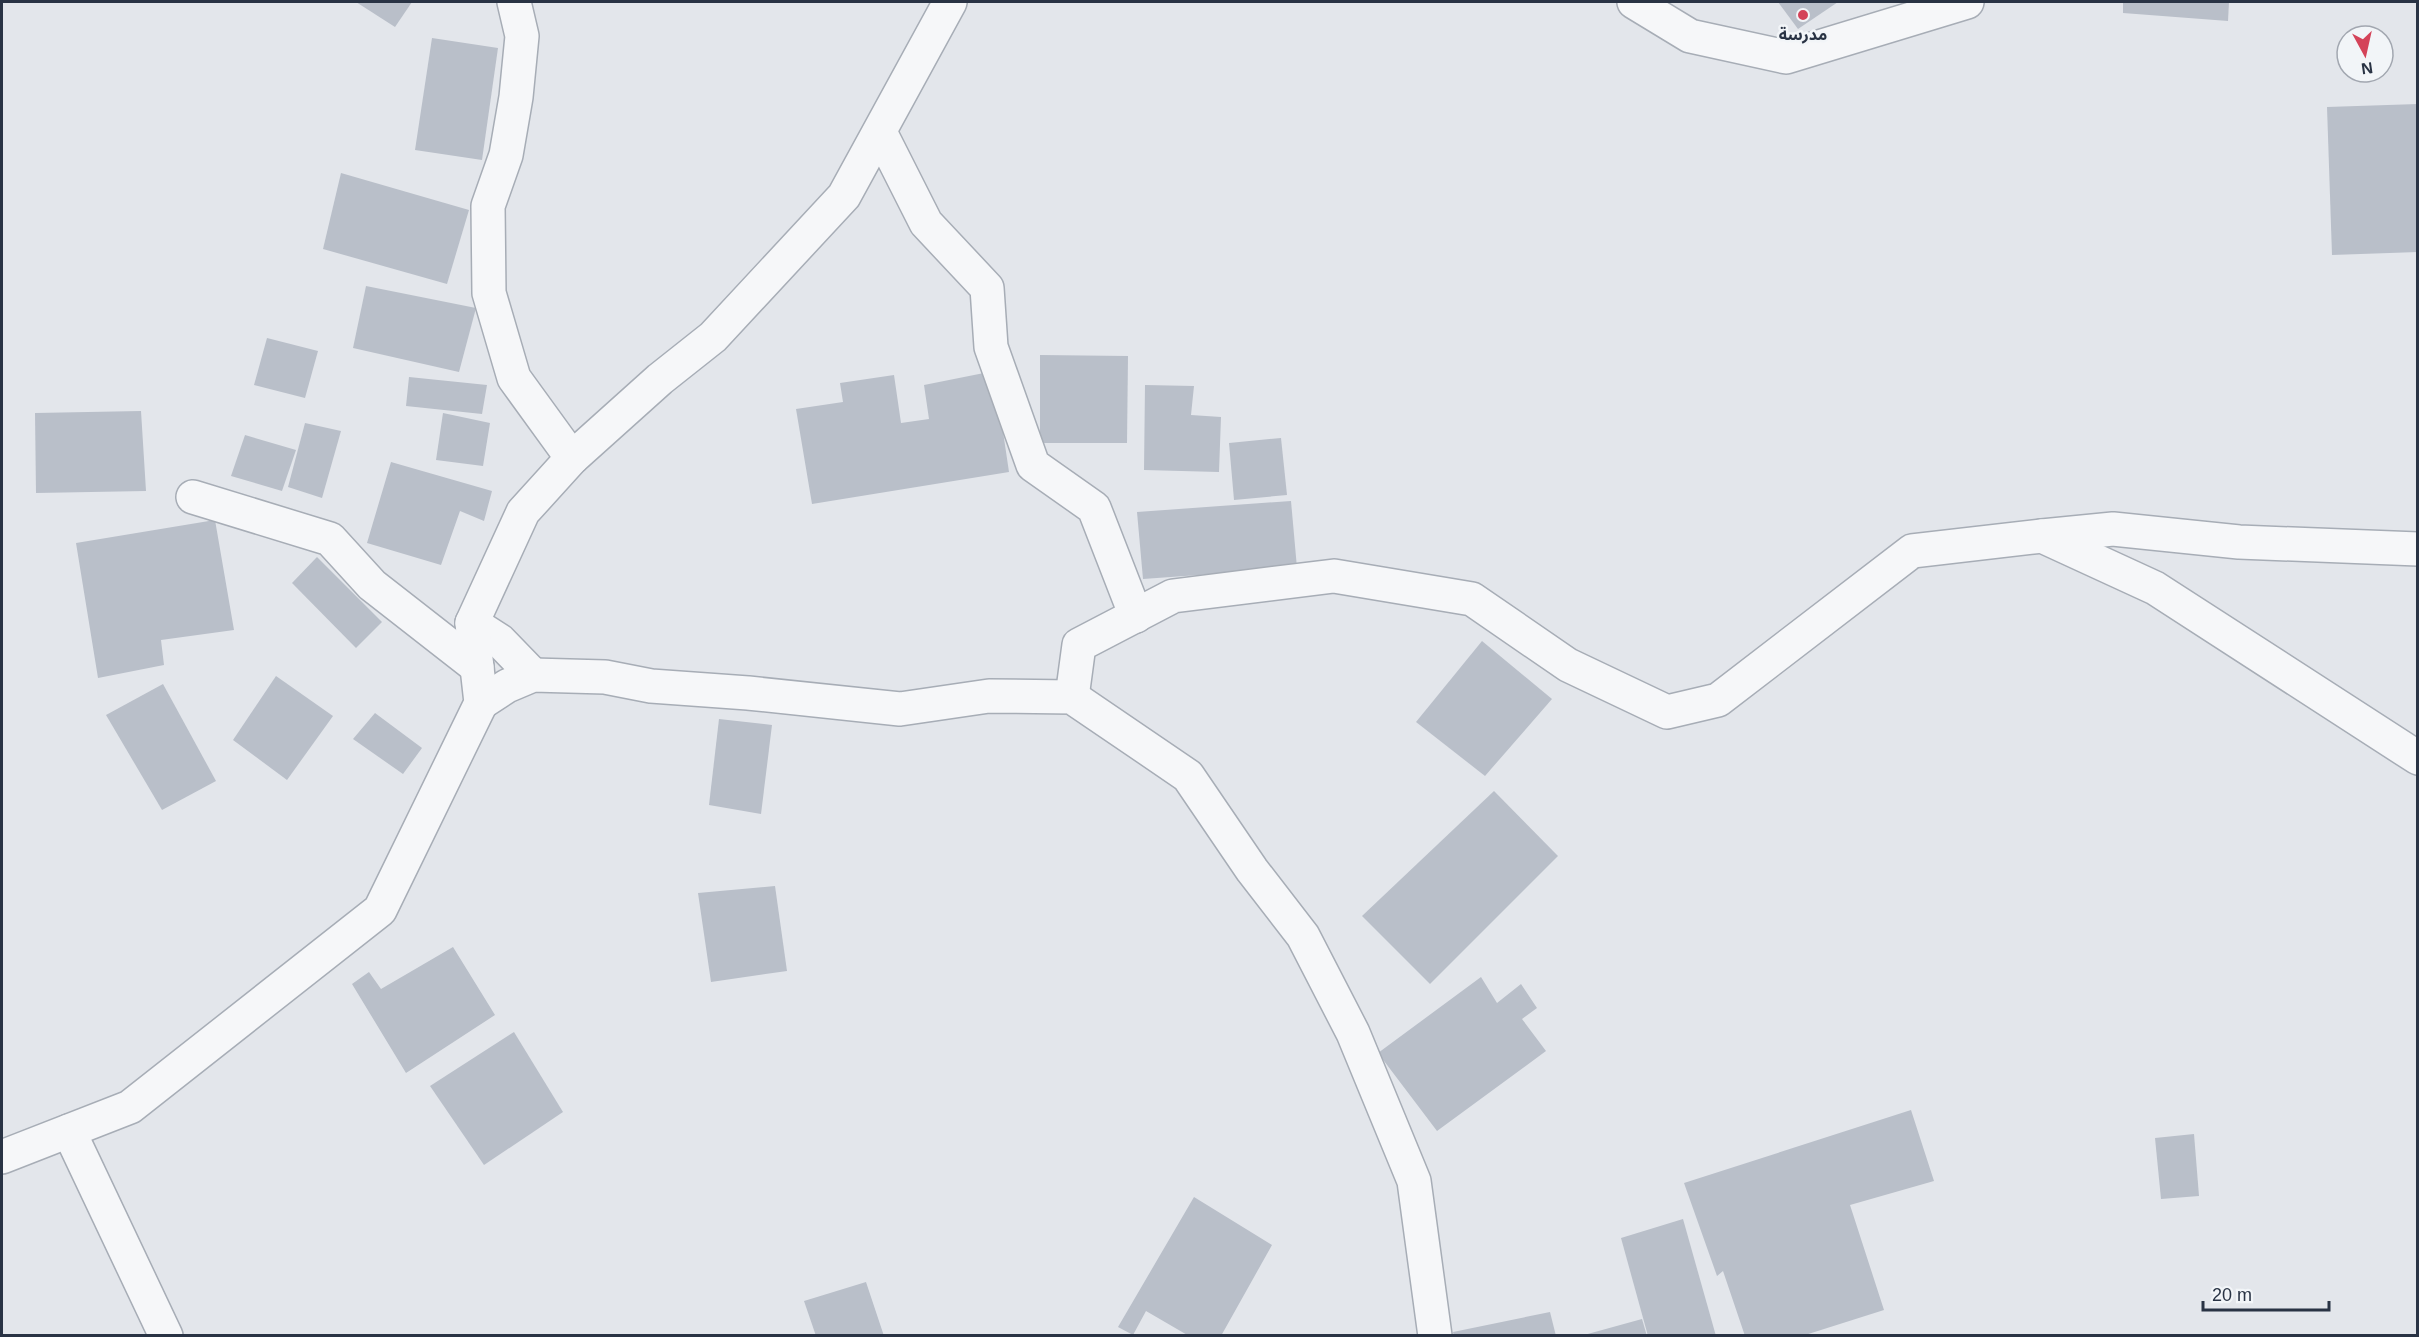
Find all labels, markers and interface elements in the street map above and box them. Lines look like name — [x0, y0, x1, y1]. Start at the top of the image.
marker: مدرسة — [1796, 8, 1810, 22]
north arrow — [2335, 24, 2395, 84]
place label: مدرسة — [1779, 26, 1827, 44]
text: N — [2360, 59, 2374, 78]
scale bar — [2203, 1274, 2329, 1312]
text: 20 m — [2212, 1285, 2252, 1305]

